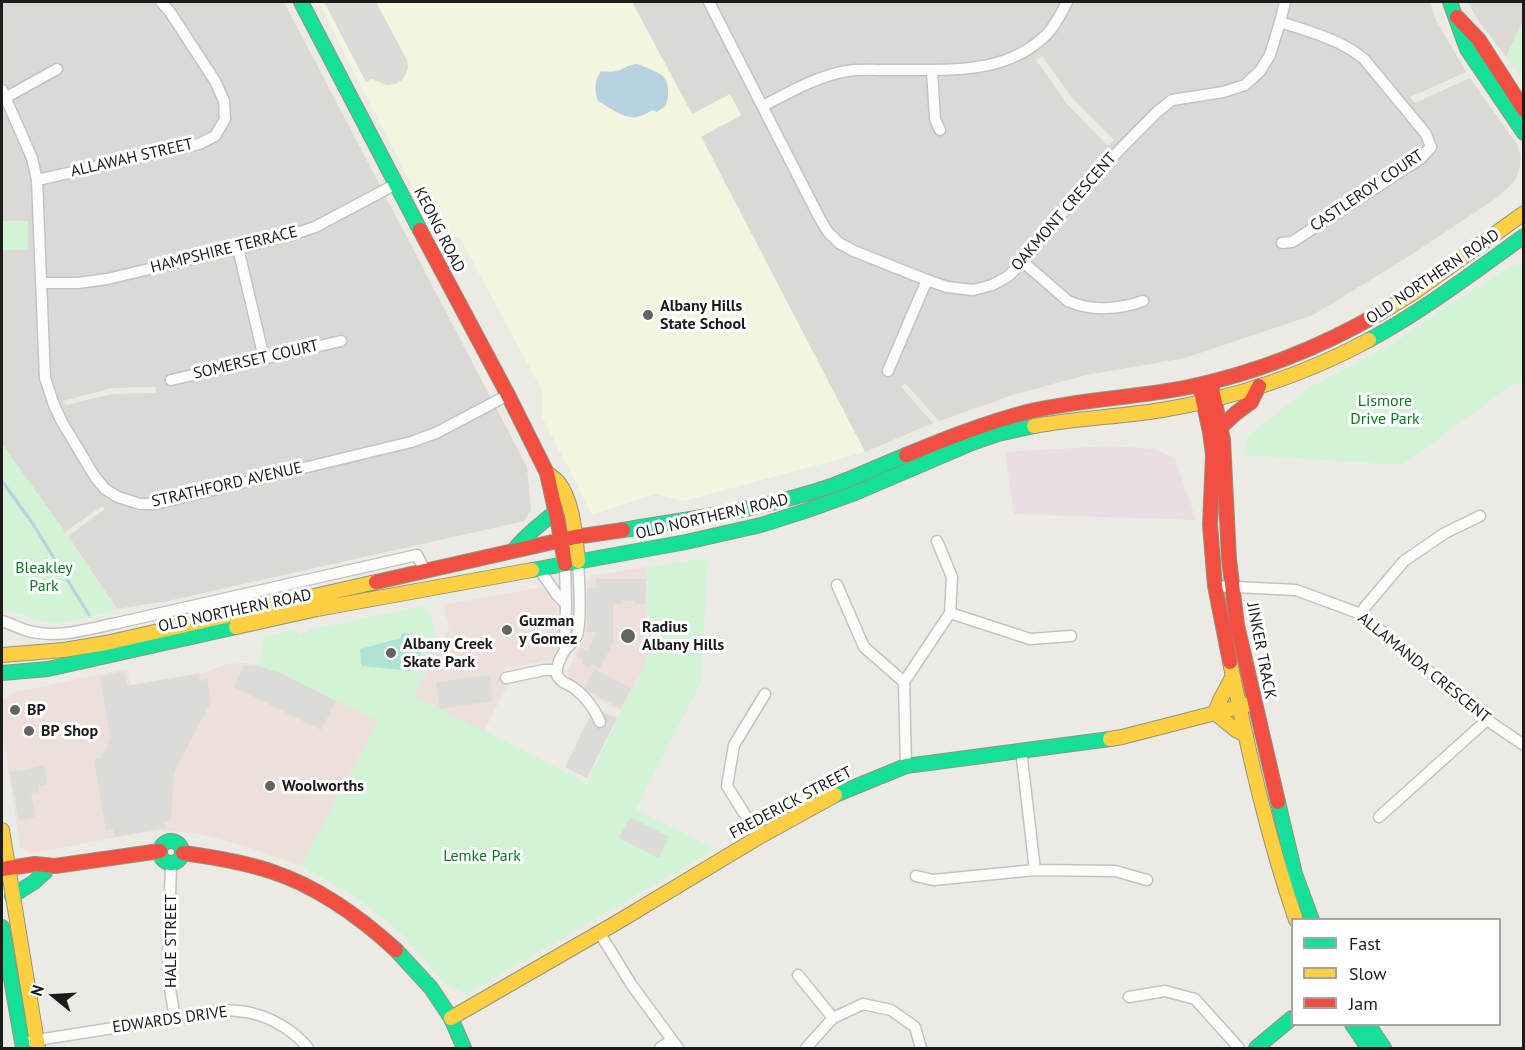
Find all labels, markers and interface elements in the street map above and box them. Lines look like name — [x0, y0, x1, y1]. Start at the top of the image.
street label: ALLAWAH STREET — [69, 135, 195, 181]
street label: CASTLEROY COURT — [1307, 146, 1427, 236]
street label: OAKMONT CRESCENT — [1007, 149, 1121, 275]
street label: KEONG ROAD — [409, 184, 469, 276]
street label: HAMPSHIRE TERRACE — [149, 222, 299, 278]
street label: OLD NORTHERN ROAD — [1363, 225, 1503, 329]
place label: Albany Hills State School — [660, 296, 746, 334]
marker: Albany Hills State School — [641, 308, 655, 322]
street label: SOMERSET COURT — [192, 336, 320, 384]
park label: Lismore Drive Park — [1350, 391, 1420, 429]
street label: STRATHFORD AVENUE — [150, 458, 304, 512]
street label: OLD NORTHERN ROAD — [634, 490, 790, 544]
park label: Bleakley Park — [15, 558, 73, 596]
street label: OLD NORTHERN ROAD — [157, 585, 313, 637]
street label: JINKER TRACK — [1242, 601, 1280, 701]
street label: ALLAMANDA CRESCENT — [1354, 609, 1494, 727]
place label: Guzman y Gomez — [519, 611, 577, 649]
place label: Radius Albany Hills — [642, 617, 724, 655]
marker: Guzman y Gomez — [500, 623, 514, 637]
marker: Radius Albany Hills — [619, 627, 637, 645]
place label: Albany Creek Skate Park — [403, 634, 493, 672]
marker: Albany Creek Skate Park — [384, 646, 398, 660]
place label: BP — [27, 700, 46, 720]
marker: BP — [8, 703, 22, 717]
place label: BP Shop — [41, 721, 98, 741]
marker: BP Shop — [22, 724, 36, 738]
street label: FREDERICK STREET — [727, 763, 855, 843]
place label: Woolworths — [282, 776, 364, 796]
marker: Woolworths — [263, 779, 277, 793]
park label: Lemke Park — [443, 846, 521, 866]
street label: HALE STREET — [161, 894, 181, 988]
legend — [1291, 918, 1501, 1026]
text: Fast — [1349, 932, 1381, 955]
text: Slow — [1349, 962, 1387, 985]
north arrow — [24, 966, 84, 1026]
text: N — [26, 982, 48, 999]
text: Jam — [1349, 992, 1378, 1015]
street label: EDWARDS DRIVE — [111, 1002, 229, 1038]

